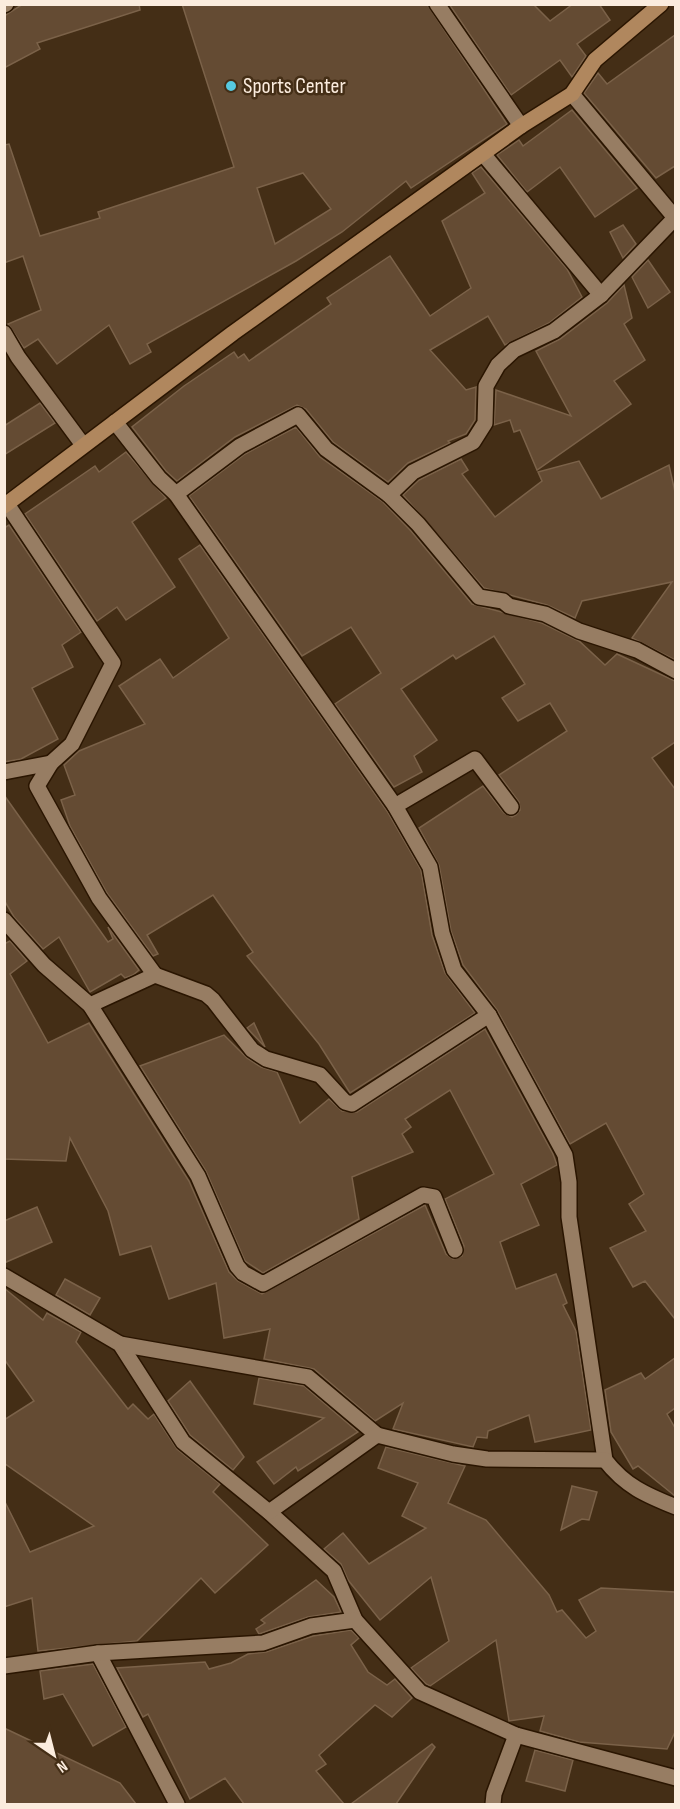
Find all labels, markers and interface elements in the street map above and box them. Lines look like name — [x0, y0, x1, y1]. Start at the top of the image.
place label: Sports Center — [243, 73, 346, 100]
marker: Sports Center — [224, 79, 238, 93]
north arrow — [24, 1725, 84, 1785]
text: N — [53, 1756, 71, 1776]

